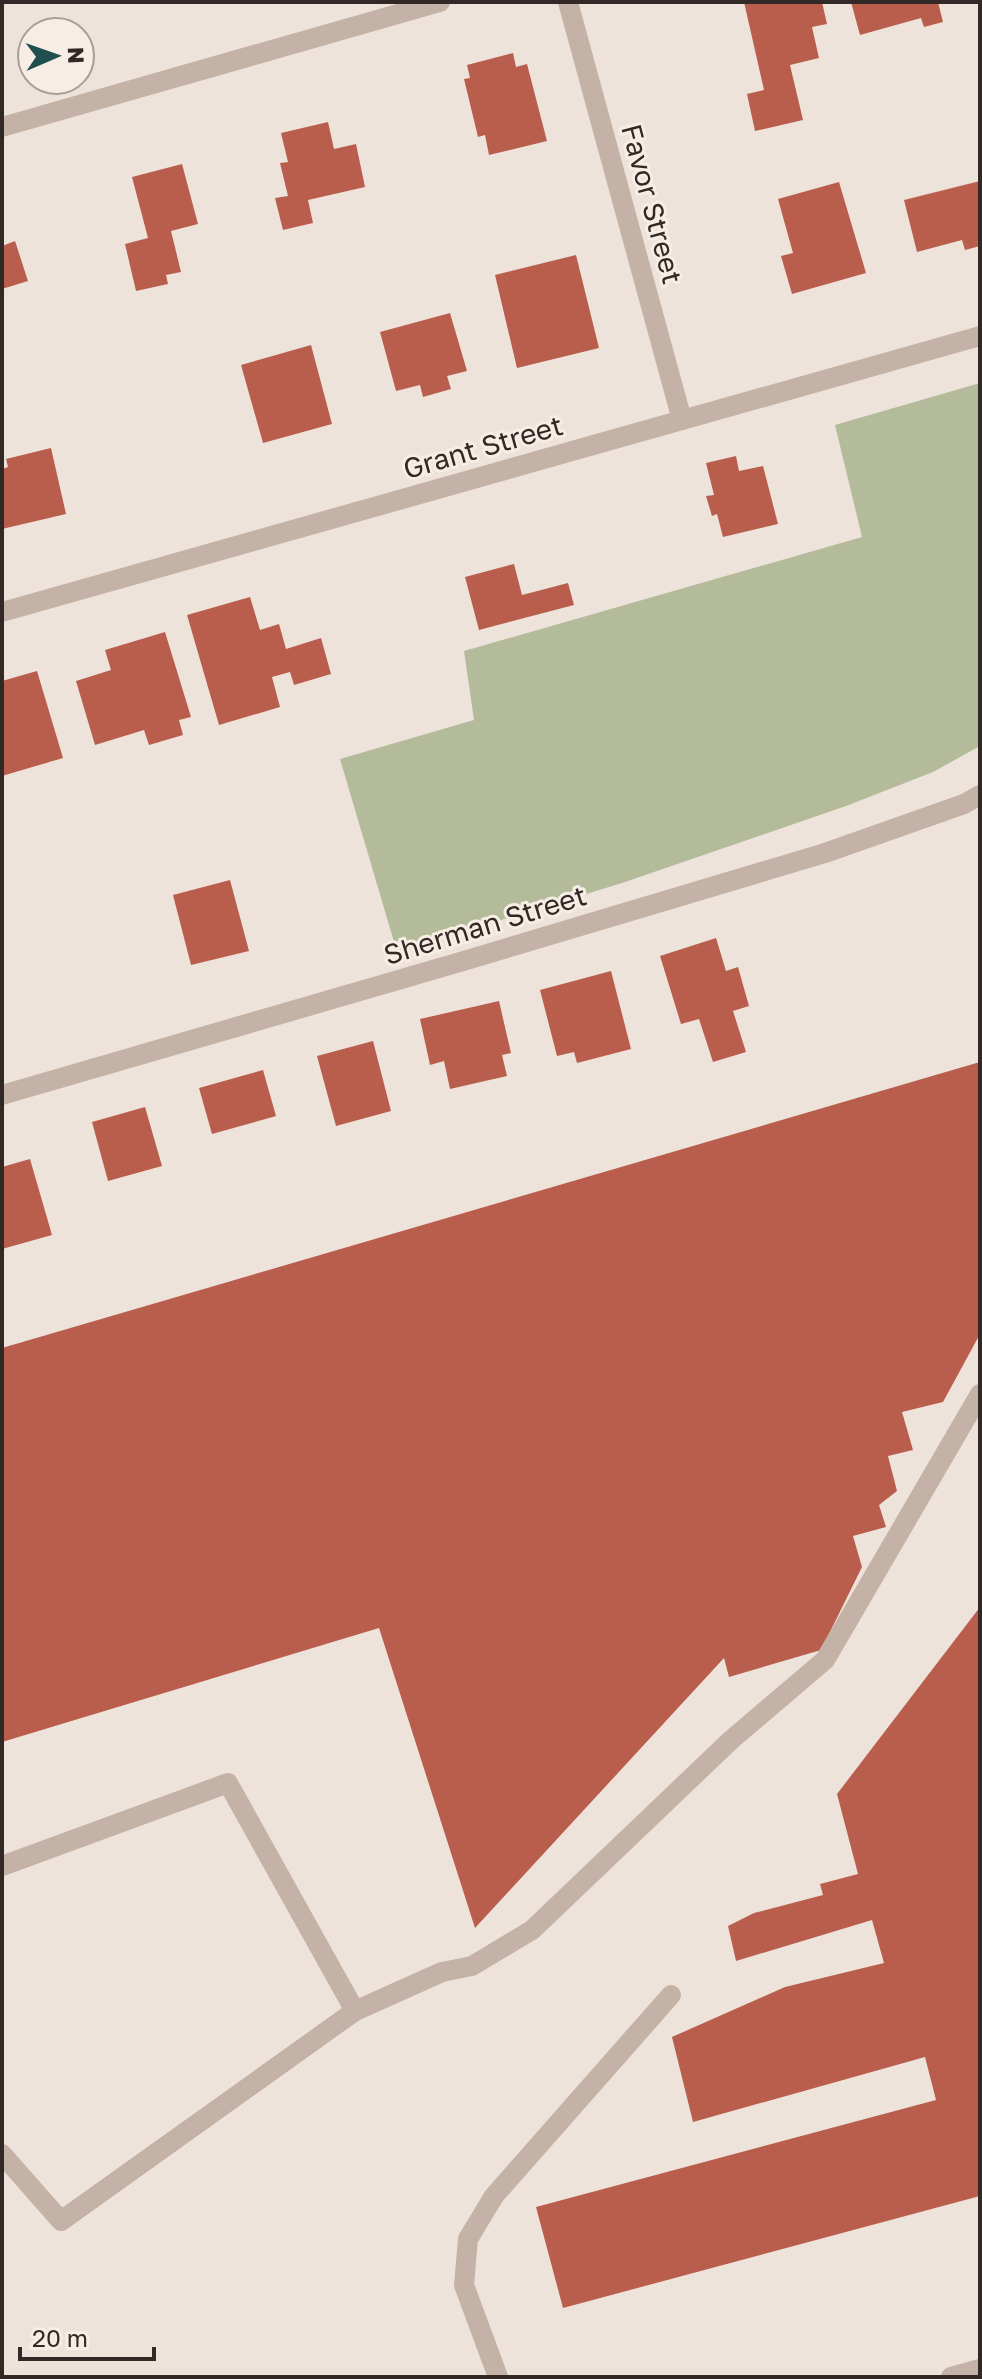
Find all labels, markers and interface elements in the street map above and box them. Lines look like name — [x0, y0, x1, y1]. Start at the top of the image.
north arrow — [16, 16, 96, 96]
text: N — [63, 46, 90, 64]
street label: Favor Street — [615, 120, 690, 287]
street label: Grant Street — [399, 408, 566, 485]
street label: Sherman Street — [380, 878, 590, 971]
scale bar — [20, 2311, 154, 2361]
text: 20 m — [32, 2323, 88, 2352]

